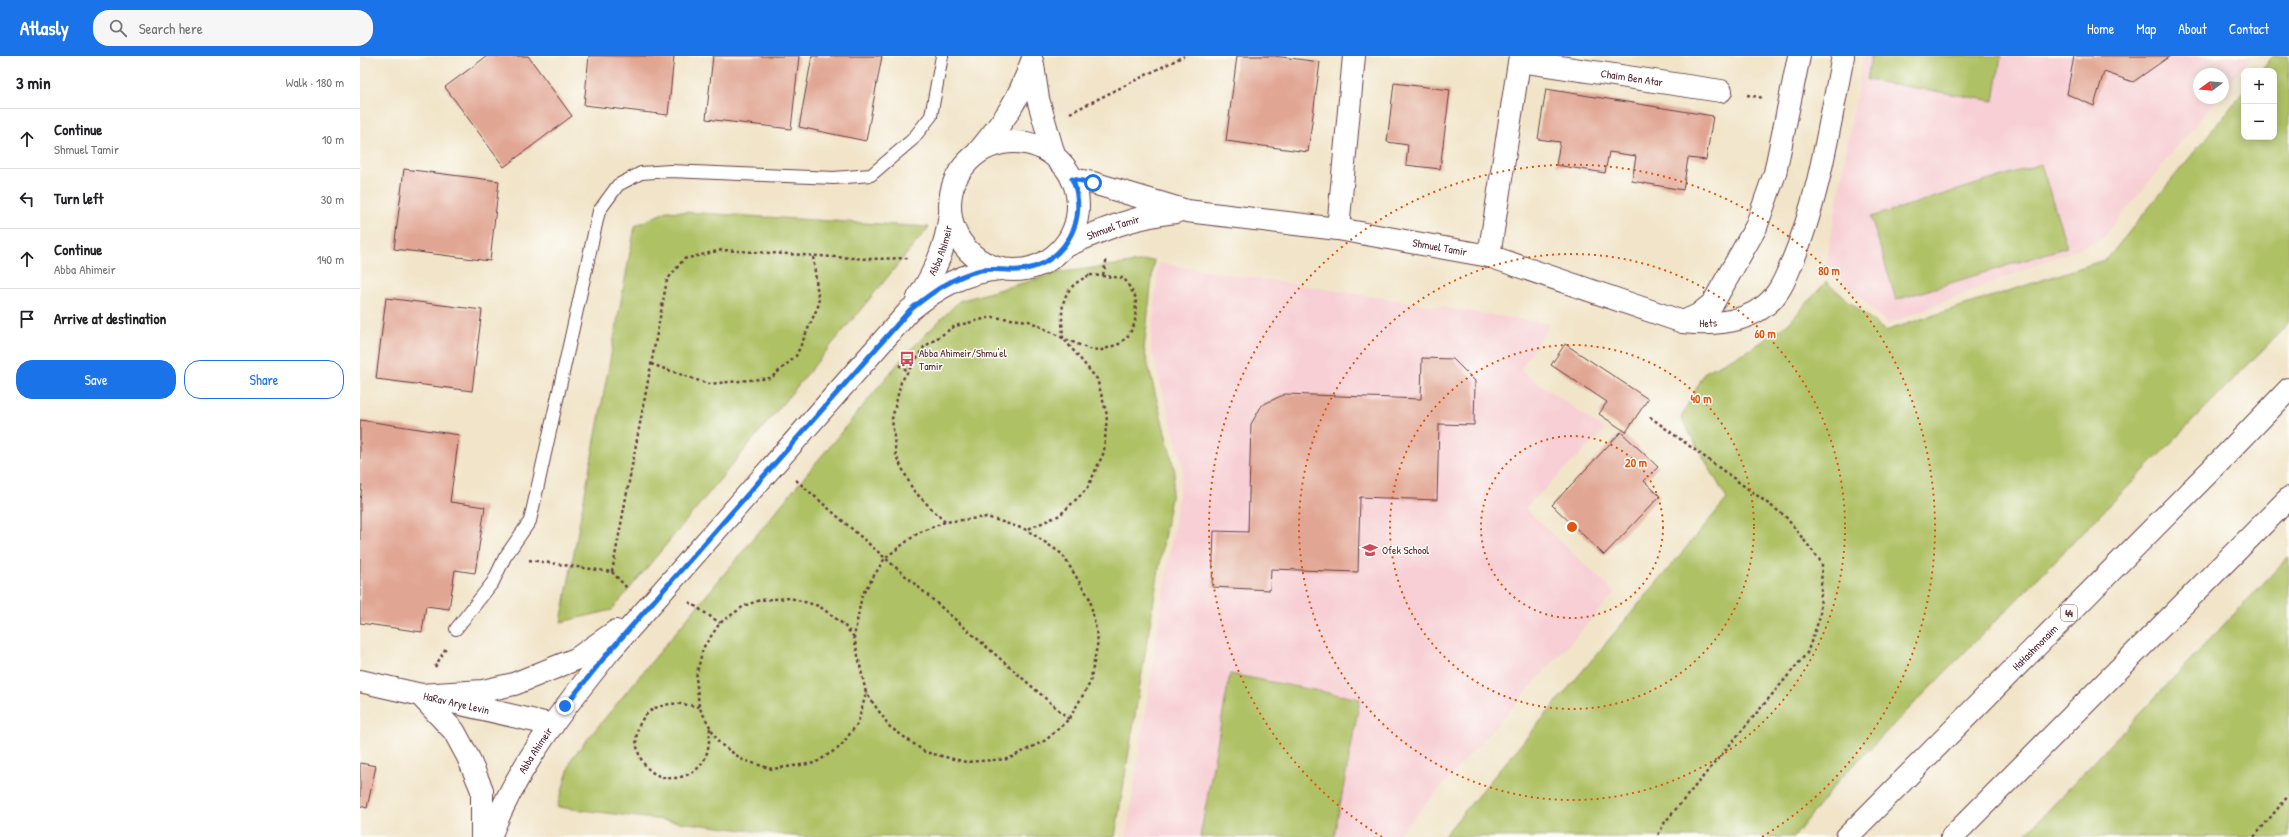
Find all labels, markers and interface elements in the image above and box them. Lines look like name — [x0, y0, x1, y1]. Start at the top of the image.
search box — [93, 10, 373, 46]
text: Atlasly — [20, 15, 69, 41]
icon: search — [107, 17, 129, 39]
text: Search here — [139, 18, 203, 39]
text: Home — [2087, 19, 2114, 38]
text: Map — [2136, 19, 2156, 38]
text: About — [2178, 19, 2207, 38]
text: Contact — [2229, 19, 2269, 38]
street label: Chaim Ben Atar — [1600, 66, 1665, 89]
north arrow — [2193, 68, 2229, 104]
map controls — [2241, 68, 2277, 140]
button: + — [2241, 68, 2277, 104]
text: 3 min — [16, 71, 51, 94]
text: Walk · 180 m — [285, 73, 344, 91]
button: − — [2241, 104, 2277, 140]
text: Continue — [54, 119, 102, 140]
icon: ahead — [16, 128, 38, 150]
text: 10 m — [322, 130, 344, 148]
text: Shmuel Tamir — [54, 140, 119, 158]
route start — [1084, 174, 1102, 192]
icon: left — [16, 188, 38, 210]
text: Turn left — [54, 188, 104, 209]
text: 30 m — [321, 190, 344, 208]
street label: Shmuel Tamir — [1085, 212, 1142, 243]
street label: Abba Ahimeir — [925, 224, 955, 278]
street label: Shmuel Tamir — [1411, 235, 1469, 259]
text: Continue — [54, 239, 102, 260]
icon: ahead — [16, 248, 38, 270]
text: 140 m — [317, 250, 344, 268]
text: Abba Ahimeir — [54, 260, 116, 278]
text: 80 m — [1818, 262, 1840, 279]
icon: arrive — [16, 308, 38, 330]
text: Arrive at destination — [54, 308, 166, 329]
street label: Hets — [1699, 316, 1717, 330]
text: 60 m — [1754, 325, 1776, 342]
place label: Abba Ahimeir/Shmu'el Tamir — [919, 346, 1007, 373]
bus stop icon: Abba Ahimeir/Shmu'el Tamir — [898, 350, 916, 368]
button: Save — [16, 360, 176, 399]
button: Share — [184, 360, 344, 399]
text: 40 m — [1691, 390, 1711, 407]
text: 20 m — [1625, 454, 1647, 471]
centre of rings — [1565, 520, 1579, 534]
school or university icon: Ofek School — [1361, 541, 1379, 559]
place label: Ofek School — [1382, 543, 1429, 557]
road number: 44 — [2061, 605, 2077, 621]
street label: HaHashmonaim — [2009, 621, 2061, 673]
street label: HaRav Arye Levin — [422, 689, 491, 717]
route end — [556, 697, 574, 715]
street label: Abba Ahimeir — [515, 724, 556, 776]

